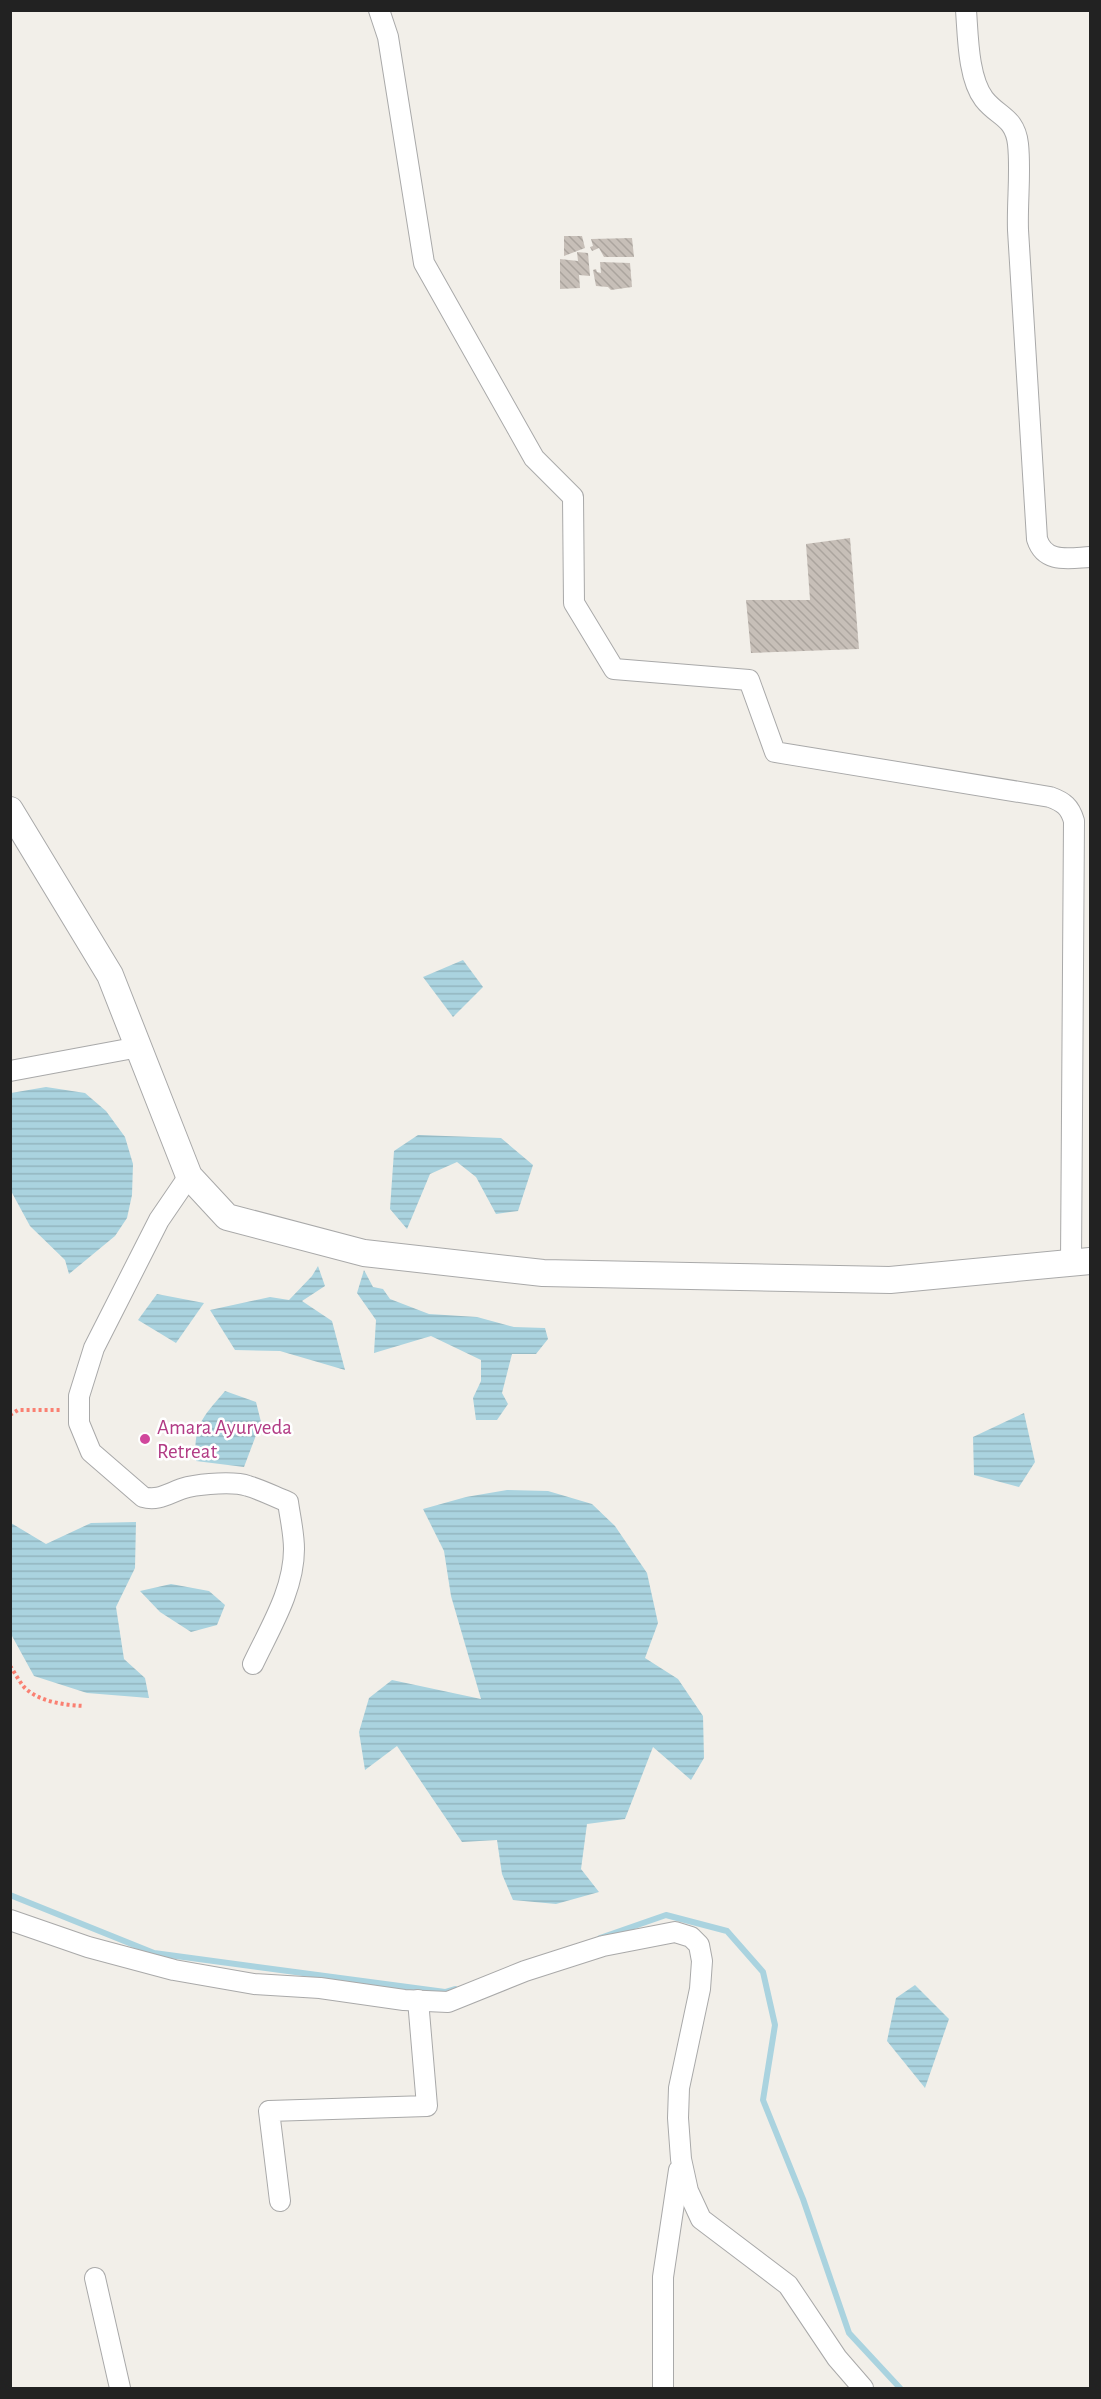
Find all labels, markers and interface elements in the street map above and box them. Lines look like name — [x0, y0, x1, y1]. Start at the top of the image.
place label: Amara Ayurveda Retreat — [157, 1417, 292, 1462]
marker: Amara Ayurveda Retreat — [138, 1432, 152, 1446]

